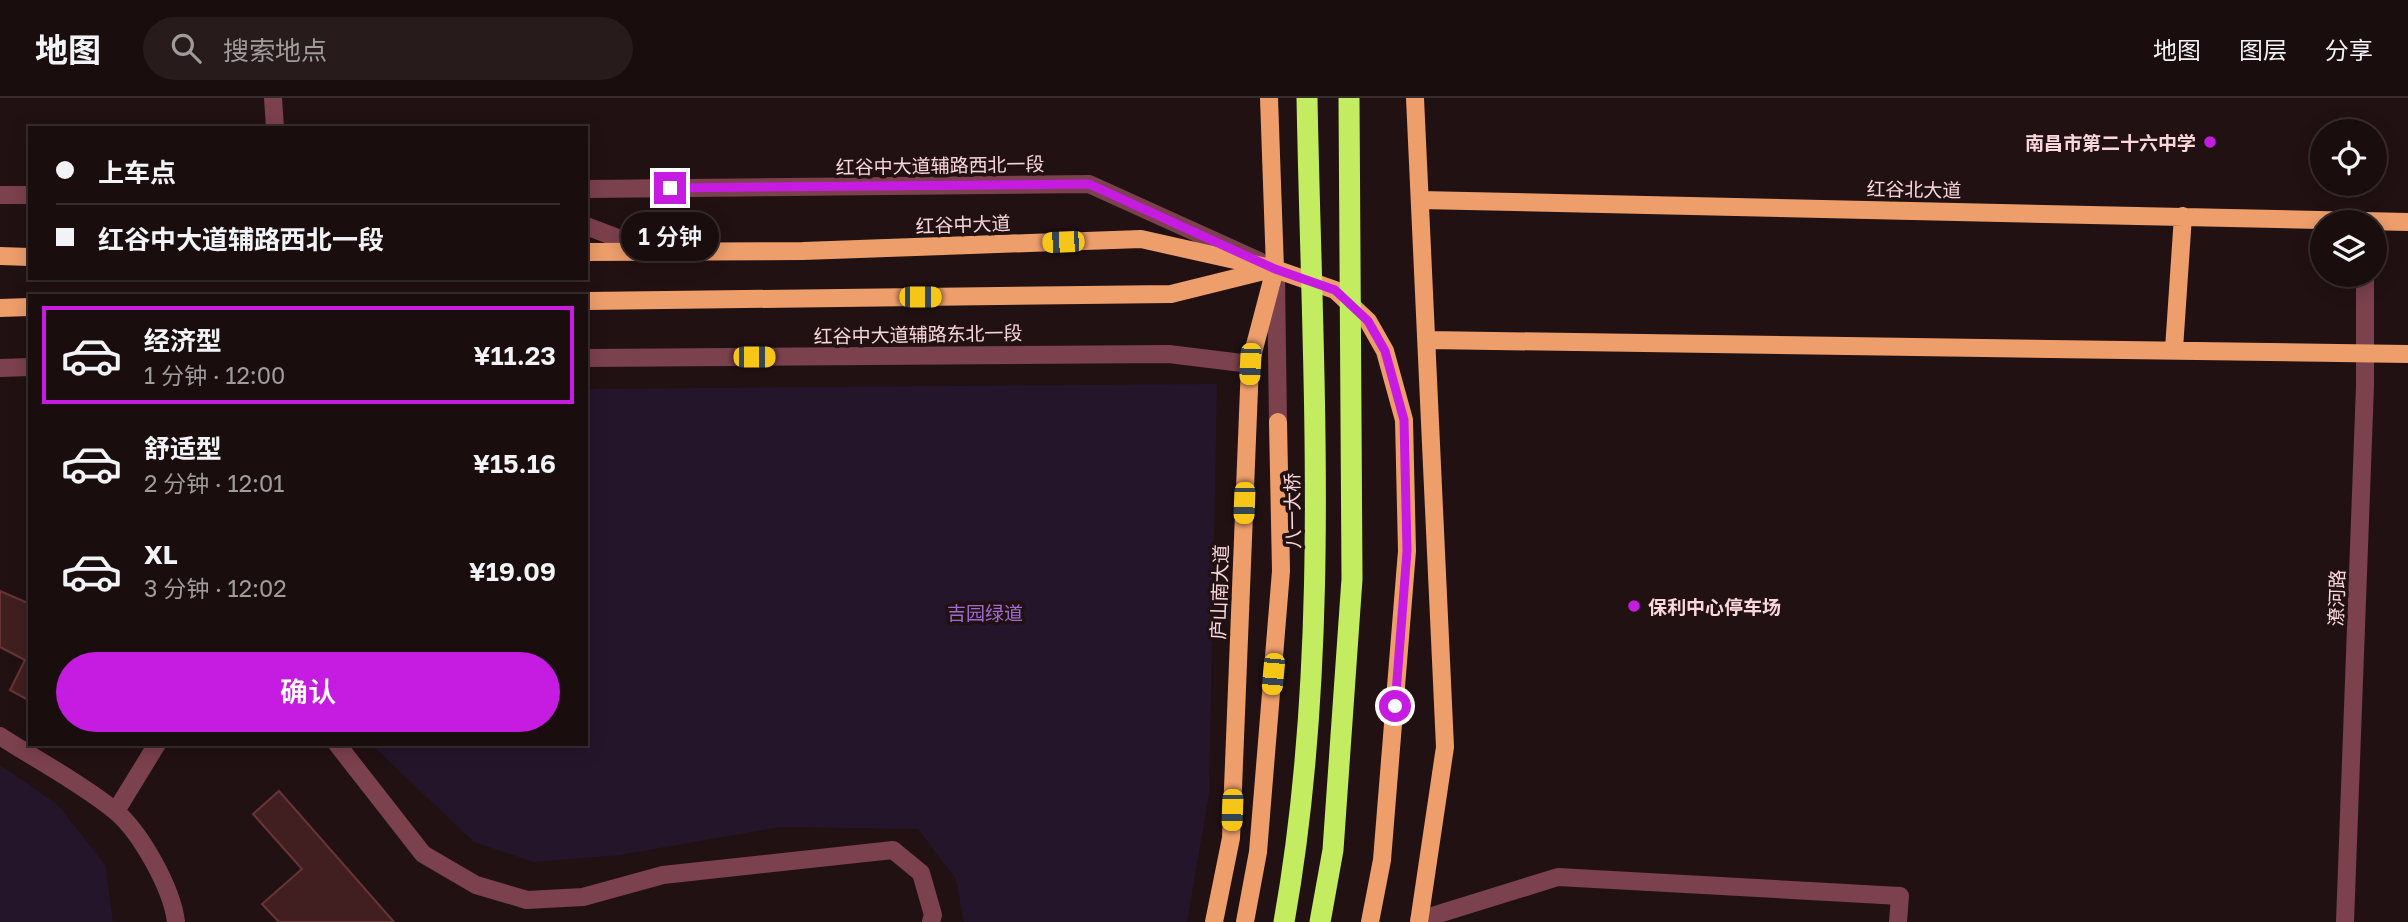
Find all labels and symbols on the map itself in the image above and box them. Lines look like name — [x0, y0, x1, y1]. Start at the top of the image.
place label: 南昌市第二十六中学 — [2025, 131, 2196, 154]
marker: 南昌市第二十六中学 — [2202, 134, 2218, 150]
street label: 红谷中大道辅路西北一段 — [835, 152, 1045, 178]
route end — [654, 172, 686, 204]
street label: 红谷北大道 — [1866, 177, 1962, 201]
street label: 红谷中大道 — [915, 211, 1011, 237]
callout: 1 分钟 — [621, 212, 719, 262]
car — [1042, 231, 1085, 253]
car — [900, 287, 942, 308]
street label: 红谷中大道辅路东北一段 — [813, 321, 1023, 347]
car — [1239, 342, 1262, 386]
car — [734, 347, 776, 368]
street label: 八一大桥 — [1280, 473, 1304, 549]
car — [1233, 482, 1256, 524]
street label: 庐山南大道 — [1206, 544, 1232, 640]
street label: 潦河路 — [2324, 569, 2348, 627]
place label: 保利中心停车场 — [1648, 595, 1781, 618]
marker: 保利中心停车场 — [1626, 598, 1642, 614]
park label: 吉园绿道 — [947, 601, 1023, 624]
car — [1261, 652, 1286, 696]
route start — [1379, 690, 1411, 722]
car — [1221, 789, 1244, 831]

